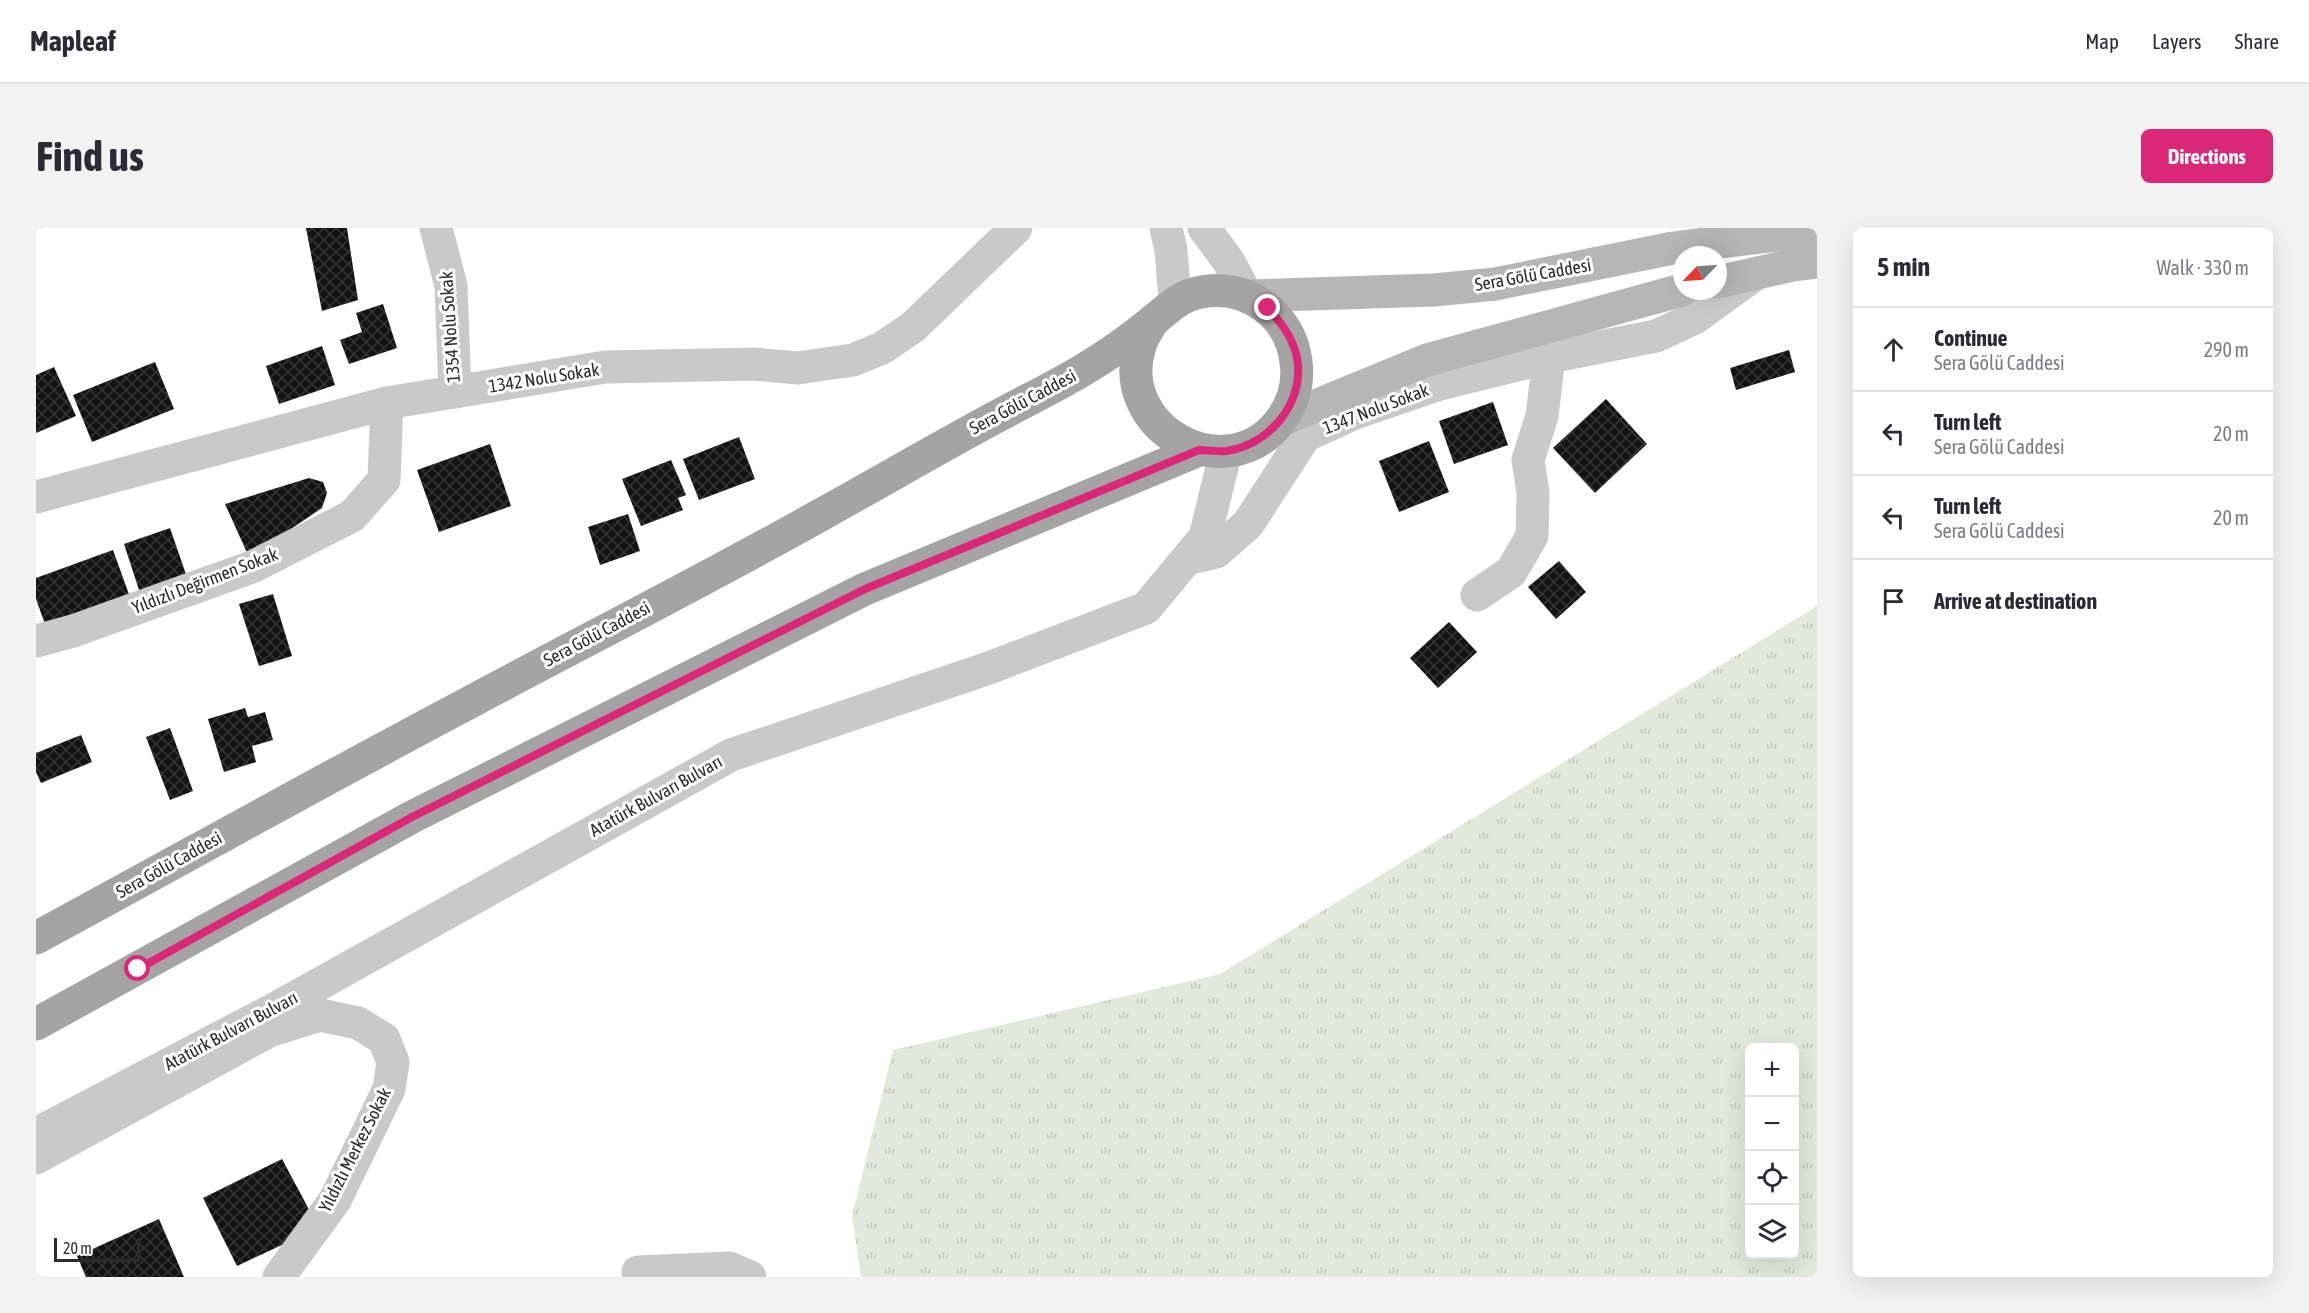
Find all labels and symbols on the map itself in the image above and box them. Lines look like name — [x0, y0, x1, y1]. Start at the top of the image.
north arrow — [1673, 246, 1727, 300]
street label: Sera Gölü Caddesi — [1473, 254, 1593, 295]
street label: 1354 Nolu Sokak — [435, 271, 464, 383]
route end — [1254, 294, 1280, 320]
street label: 1342 Nolu Sokak — [487, 358, 601, 397]
street label: Sera Gölü Caddesi — [966, 365, 1080, 438]
street label: 1347 Nolu Sokak — [1320, 379, 1432, 438]
street label: Yıldızlı Değirmen Sokak — [129, 543, 281, 618]
street label: Sera Gölü Caddesi — [540, 597, 654, 670]
street label: Atatürk Bulvarı Bulvarı — [586, 750, 726, 841]
street label: Sera Gölü Caddesi — [112, 827, 225, 902]
route start — [124, 955, 150, 981]
street label: Atatürk Bulvarı Bulvarı — [160, 987, 301, 1075]
street label: Yıldızlı Merkez Sokak — [314, 1084, 395, 1216]
scale bar — [54, 1235, 140, 1262]

